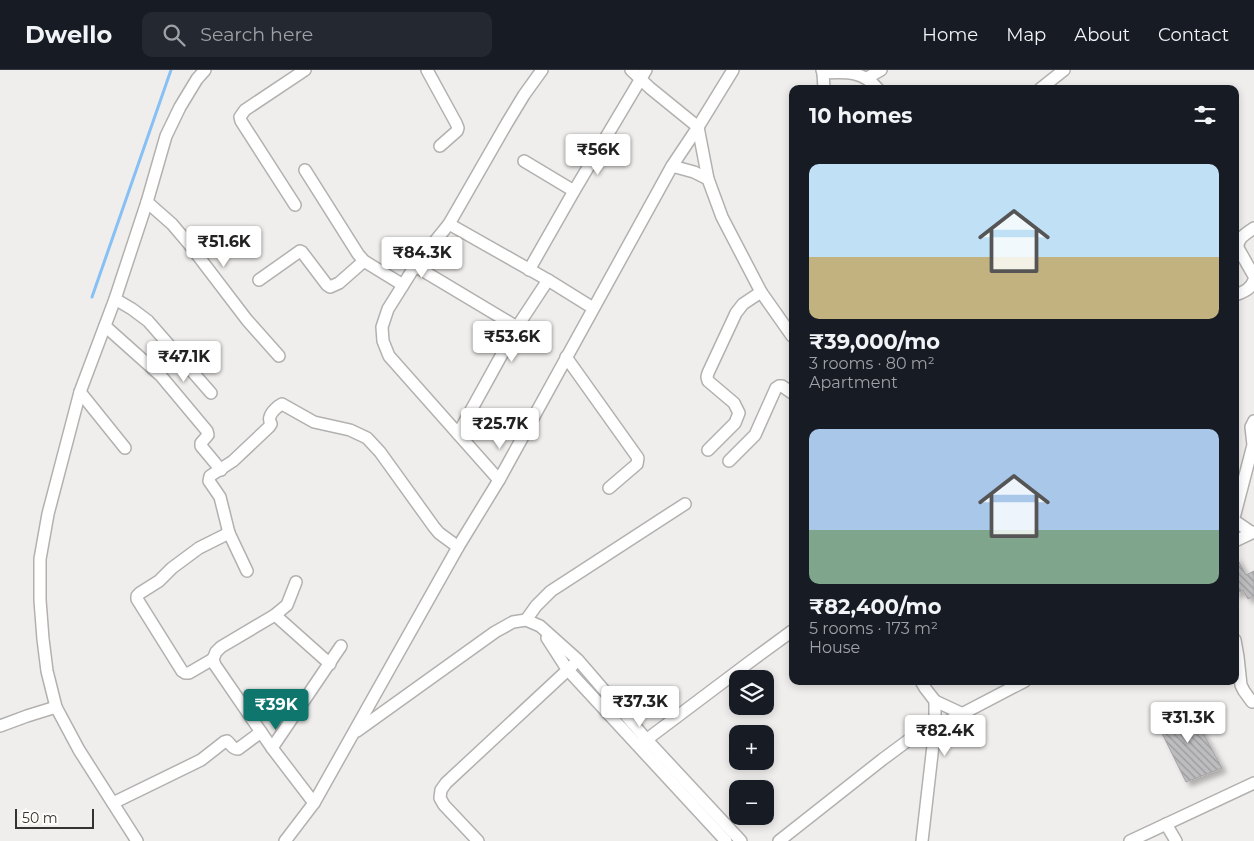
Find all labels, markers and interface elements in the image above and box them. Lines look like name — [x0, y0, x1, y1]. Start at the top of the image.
search box — [142, 12, 492, 57]
text: Dwello — [25, 20, 112, 49]
icon: search — [160, 21, 188, 49]
text: Search here — [200, 23, 313, 46]
text: Home — [922, 24, 978, 46]
text: Map — [1006, 24, 1046, 46]
text: About — [1074, 24, 1130, 46]
text: Contact — [1158, 24, 1229, 46]
icon: filters — [1191, 101, 1219, 129]
text: 10 homes — [809, 103, 912, 128]
pin: ₹56K — [568, 134, 628, 176]
text: ₹56K — [576, 140, 620, 159]
icon: home — [969, 196, 1059, 286]
pin: ₹51.6K — [183, 226, 265, 268]
text: ₹51.6K — [197, 232, 251, 251]
pin: ₹84.3K — [381, 236, 463, 279]
text: ₹84.3K — [392, 243, 452, 262]
pin: ₹53.6K — [471, 320, 553, 363]
text: ₹53.6K — [484, 327, 540, 346]
text: ₹39,000/mo — [809, 329, 940, 354]
pin: ₹47.1K — [143, 340, 225, 383]
text: ₹47.1K — [158, 347, 210, 366]
text: 3 rooms · 80 m² — [809, 354, 935, 373]
text: Apartment — [809, 373, 898, 392]
pin: ₹25.7K — [459, 408, 541, 450]
text: ₹25.7K — [472, 414, 528, 433]
icon: home — [969, 461, 1059, 551]
text: ₹82,400/mo — [809, 594, 941, 619]
text: 5 rooms · 173 m² — [809, 619, 938, 638]
text: House — [809, 638, 860, 657]
map controls — [729, 670, 774, 825]
button: layers — [729, 670, 774, 715]
pin: ₹37.3K — [599, 686, 681, 728]
pin: ₹39K — [246, 688, 306, 731]
text: ₹37.3K — [612, 692, 668, 711]
text: ₹39K — [254, 695, 298, 714]
pin: ₹31.3K — [1147, 702, 1229, 744]
text: ₹31.3K — [1162, 708, 1215, 727]
pin: ₹82.4K — [904, 714, 986, 757]
text: ₹82.4K — [916, 721, 974, 740]
button: + — [729, 725, 774, 770]
button: − — [729, 780, 774, 825]
scale bar — [15, 806, 94, 829]
text: 50 m — [22, 809, 58, 827]

